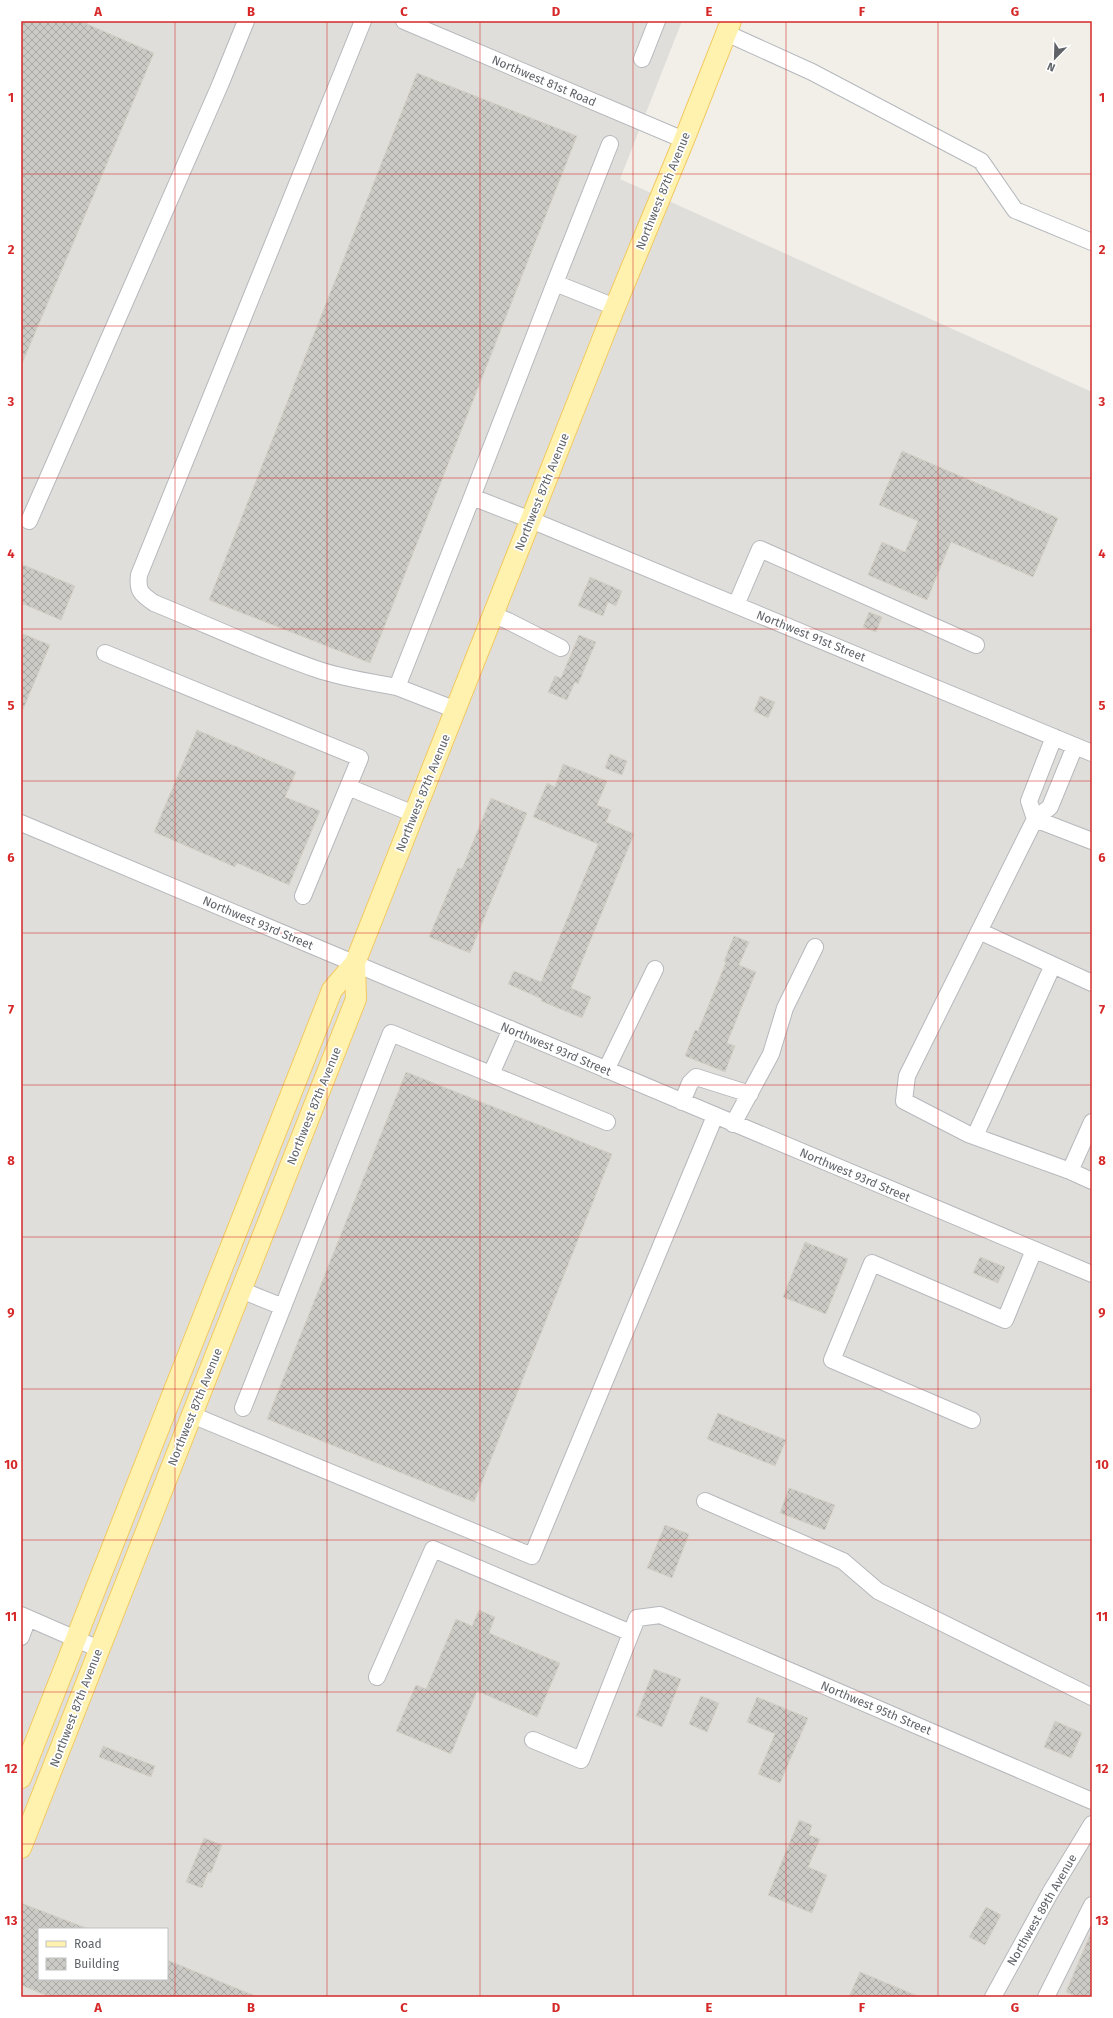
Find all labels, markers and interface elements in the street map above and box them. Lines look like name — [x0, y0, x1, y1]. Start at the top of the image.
text: A — [93, 4, 102, 19]
text: B — [247, 4, 255, 19]
text: C — [400, 4, 408, 19]
text: D — [552, 4, 561, 19]
text: E — [706, 4, 713, 19]
text: F — [859, 4, 866, 19]
text: G — [1011, 4, 1019, 19]
north arrow — [1035, 38, 1075, 78]
street label: Northwest 81st Road — [490, 53, 598, 109]
text: N — [1045, 59, 1057, 74]
text: 1 — [8, 90, 14, 105]
text: 1 — [1099, 90, 1105, 105]
street label: Northwest 87th Avenue — [633, 130, 693, 252]
text: 2 — [8, 242, 15, 257]
text: 2 — [1099, 242, 1106, 257]
text: 3 — [7, 394, 15, 409]
text: 3 — [1098, 394, 1106, 409]
street label: Northwest 87th Avenue — [512, 431, 572, 553]
text: 4 — [7, 546, 15, 561]
text: 4 — [1098, 546, 1106, 561]
street label: Northwest 91st Street — [754, 608, 868, 665]
text: 5 — [8, 698, 15, 713]
text: 5 — [1099, 698, 1106, 713]
street label: Northwest 87th Avenue — [393, 732, 453, 854]
text: 6 — [7, 850, 15, 865]
text: 6 — [1098, 850, 1106, 865]
street label: Northwest 93rd Street — [201, 893, 316, 953]
text: 7 — [8, 1002, 14, 1017]
text: 7 — [1099, 1002, 1105, 1017]
street label: Northwest 93rd Street — [499, 1019, 614, 1079]
street label: Northwest 87th Avenue — [284, 1045, 344, 1167]
street label: Northwest 93rd Street — [798, 1145, 913, 1205]
text: 8 — [7, 1153, 15, 1168]
text: 8 — [1098, 1153, 1106, 1168]
text: 9 — [7, 1305, 15, 1320]
text: 9 — [1098, 1305, 1106, 1320]
street label: Northwest 87th Avenue — [165, 1346, 225, 1468]
text: 10 — [4, 1457, 18, 1472]
text: 10 — [1095, 1457, 1109, 1472]
text: 11 — [5, 1609, 17, 1624]
text: 11 — [1096, 1609, 1108, 1624]
street label: Northwest 87th Avenue — [47, 1647, 105, 1769]
street label: Northwest 95th Street — [819, 1678, 934, 1738]
text: 12 — [5, 1761, 18, 1776]
text: 12 — [1096, 1761, 1109, 1776]
street label: Northwest 89th Avenue — [1004, 1852, 1080, 1968]
text: 13 — [5, 1913, 18, 1928]
text: 13 — [1096, 1913, 1109, 1928]
legend — [38, 1928, 168, 1980]
text: Road — [74, 1937, 102, 1951]
text: Building — [74, 1957, 120, 1971]
text: A — [93, 2000, 102, 2015]
text: B — [247, 2000, 255, 2015]
text: C — [400, 2000, 408, 2015]
text: D — [552, 2000, 561, 2015]
text: E — [706, 2000, 713, 2015]
text: F — [859, 2000, 866, 2015]
text: G — [1011, 2000, 1019, 2015]

